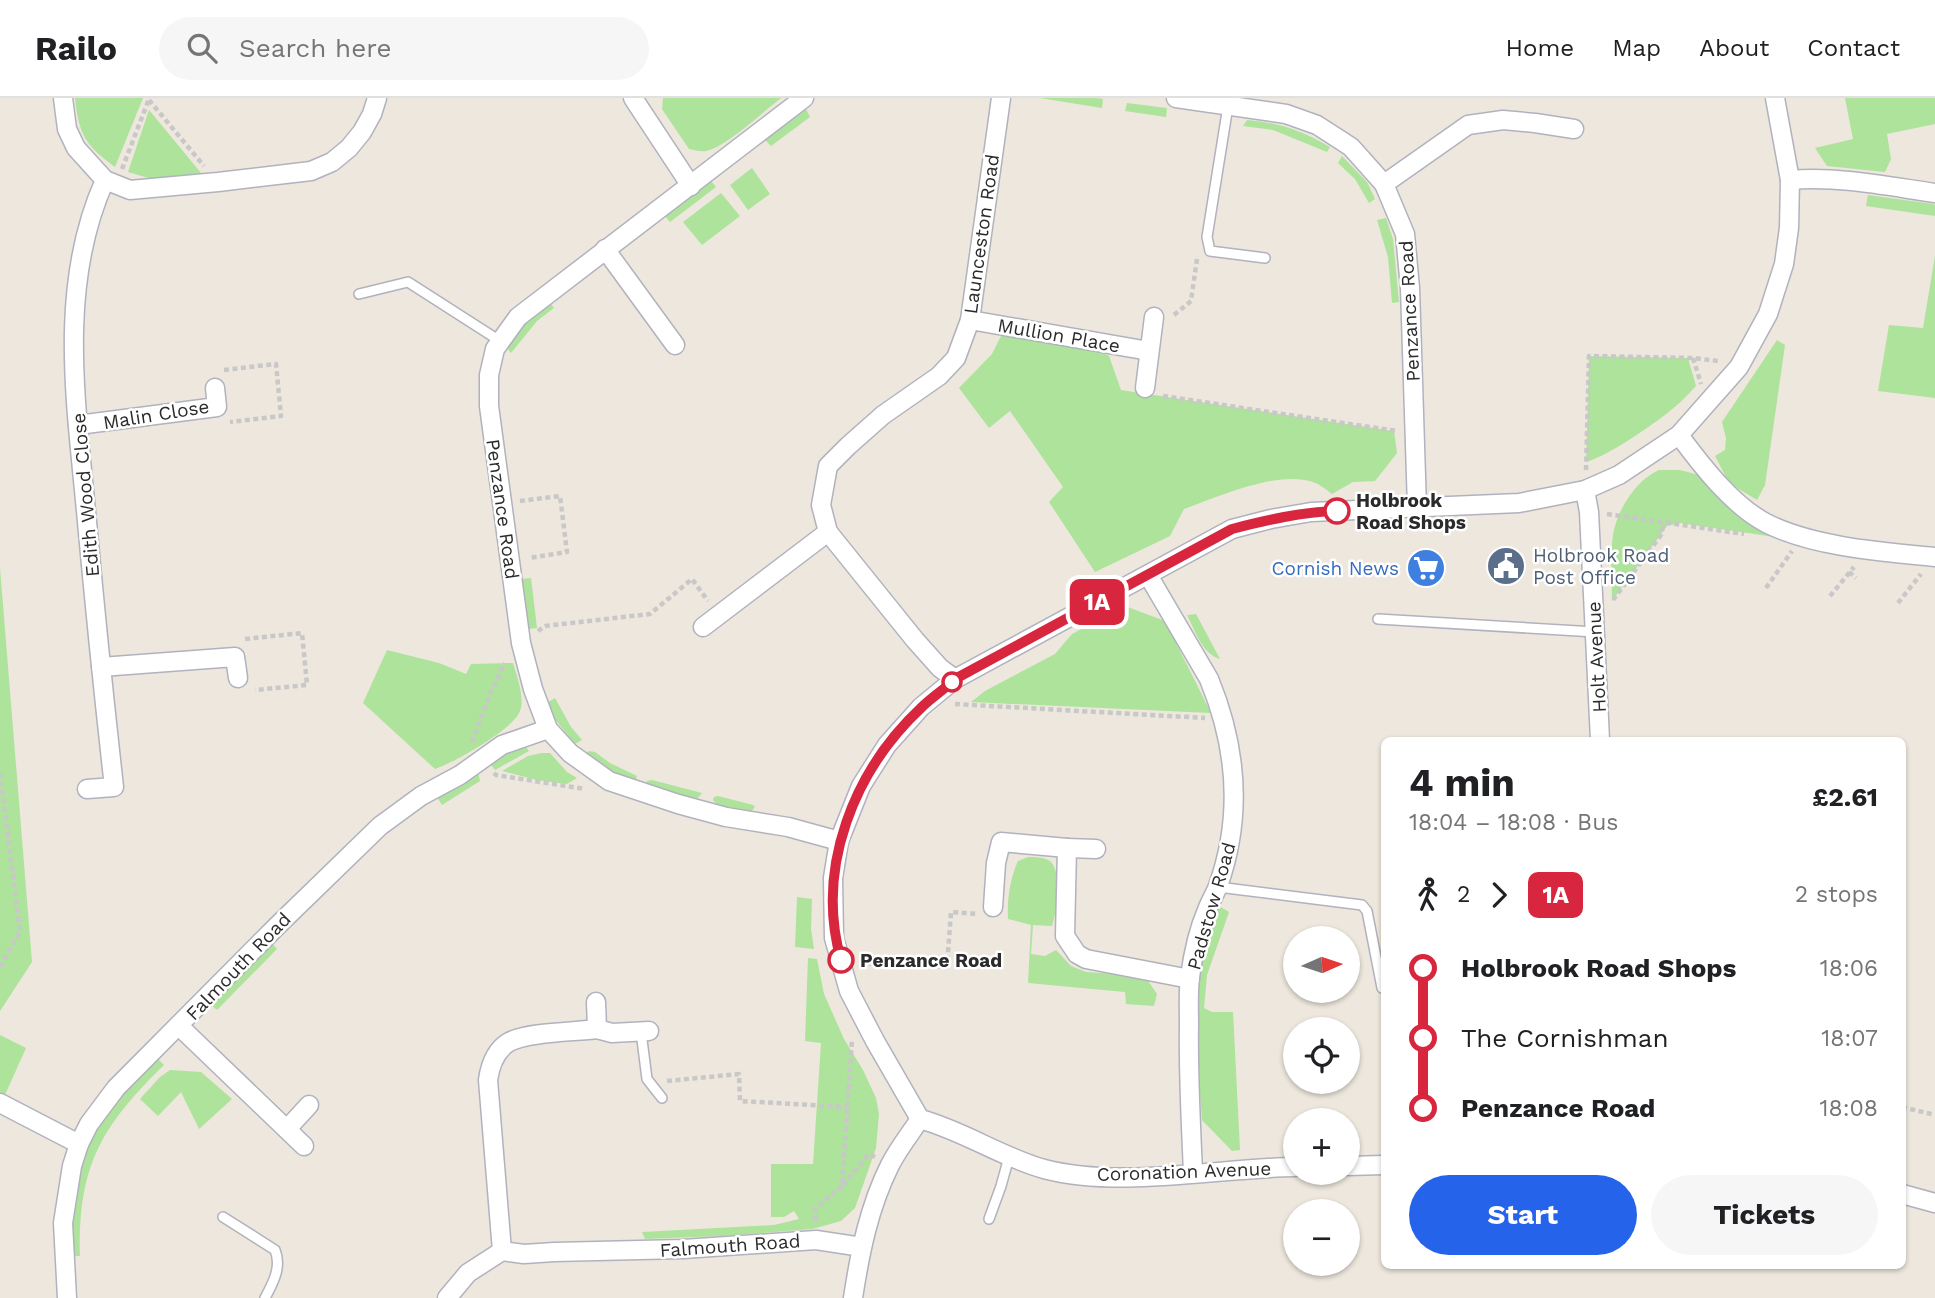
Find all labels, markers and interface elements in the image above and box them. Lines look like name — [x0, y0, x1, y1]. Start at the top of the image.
search box — [159, 17, 649, 80]
text: Railo — [35, 29, 117, 68]
icon: search — [183, 29, 221, 67]
text: Search here — [239, 33, 391, 63]
text: Home — [1506, 34, 1574, 62]
text: Map — [1612, 34, 1661, 62]
text: About — [1699, 34, 1769, 62]
text: Contact — [1807, 34, 1900, 62]
street label: Launceston Road — [959, 153, 1004, 315]
street label: Penzance Road — [1394, 240, 1425, 382]
street label: Mullion Place — [996, 313, 1122, 358]
street label: Malin Close — [101, 395, 211, 434]
street label: Edith Wood Close — [67, 412, 104, 578]
street label: Penzance Road — [481, 438, 524, 581]
place label: Holbrook Road Shops — [1356, 489, 1466, 534]
marker: Holbrook Road Shops — [1324, 498, 1350, 524]
place label: Holbrook Road Post Office — [1533, 544, 1669, 589]
public building icon: Holbrook Road Post Office — [1485, 545, 1527, 587]
supermarket icon: Cornish News — [1405, 547, 1447, 589]
place label: Cornish News — [1272, 557, 1399, 580]
line badge: 1A — [1066, 579, 1128, 625]
text: 1A — [1084, 588, 1110, 616]
street label: Holt Avenue — [1582, 601, 1611, 713]
unlabelled marker — [942, 672, 962, 692]
text: 4 min — [1409, 761, 1515, 805]
text: £2.61 — [1812, 782, 1878, 812]
text: 18:04 – 18:08 · Bus — [1409, 809, 1618, 836]
street label: Padstow Road — [1182, 840, 1241, 973]
icon: walk — [1409, 876, 1447, 914]
icon: forward — [1480, 876, 1518, 914]
text: 2 — [1457, 881, 1470, 908]
text: 1A — [1542, 881, 1569, 909]
text: 2 stops — [1795, 881, 1878, 908]
street label: Falmouth Road — [181, 908, 296, 1025]
north arrow — [1283, 926, 1360, 1003]
map controls — [1283, 926, 1360, 1276]
marker: Penzance Road — [828, 947, 854, 973]
place label: Penzance Road — [860, 949, 1002, 972]
text: Holbrook Road Shops — [1461, 953, 1736, 983]
text: 18:06 — [1820, 955, 1878, 982]
button: locate — [1283, 1017, 1360, 1094]
text: The Cornishman — [1461, 1023, 1669, 1053]
text: 18:07 — [1821, 1025, 1878, 1052]
text: Penzance Road — [1461, 1093, 1655, 1123]
text: 18:08 — [1820, 1095, 1878, 1122]
button: + — [1283, 1108, 1360, 1185]
street label: Coronation Avenue — [1096, 1157, 1272, 1186]
button: Start — [1409, 1175, 1637, 1255]
button: Tickets — [1651, 1175, 1878, 1255]
button: − — [1283, 1199, 1360, 1276]
street label: Falmouth Road — [659, 1229, 801, 1262]

